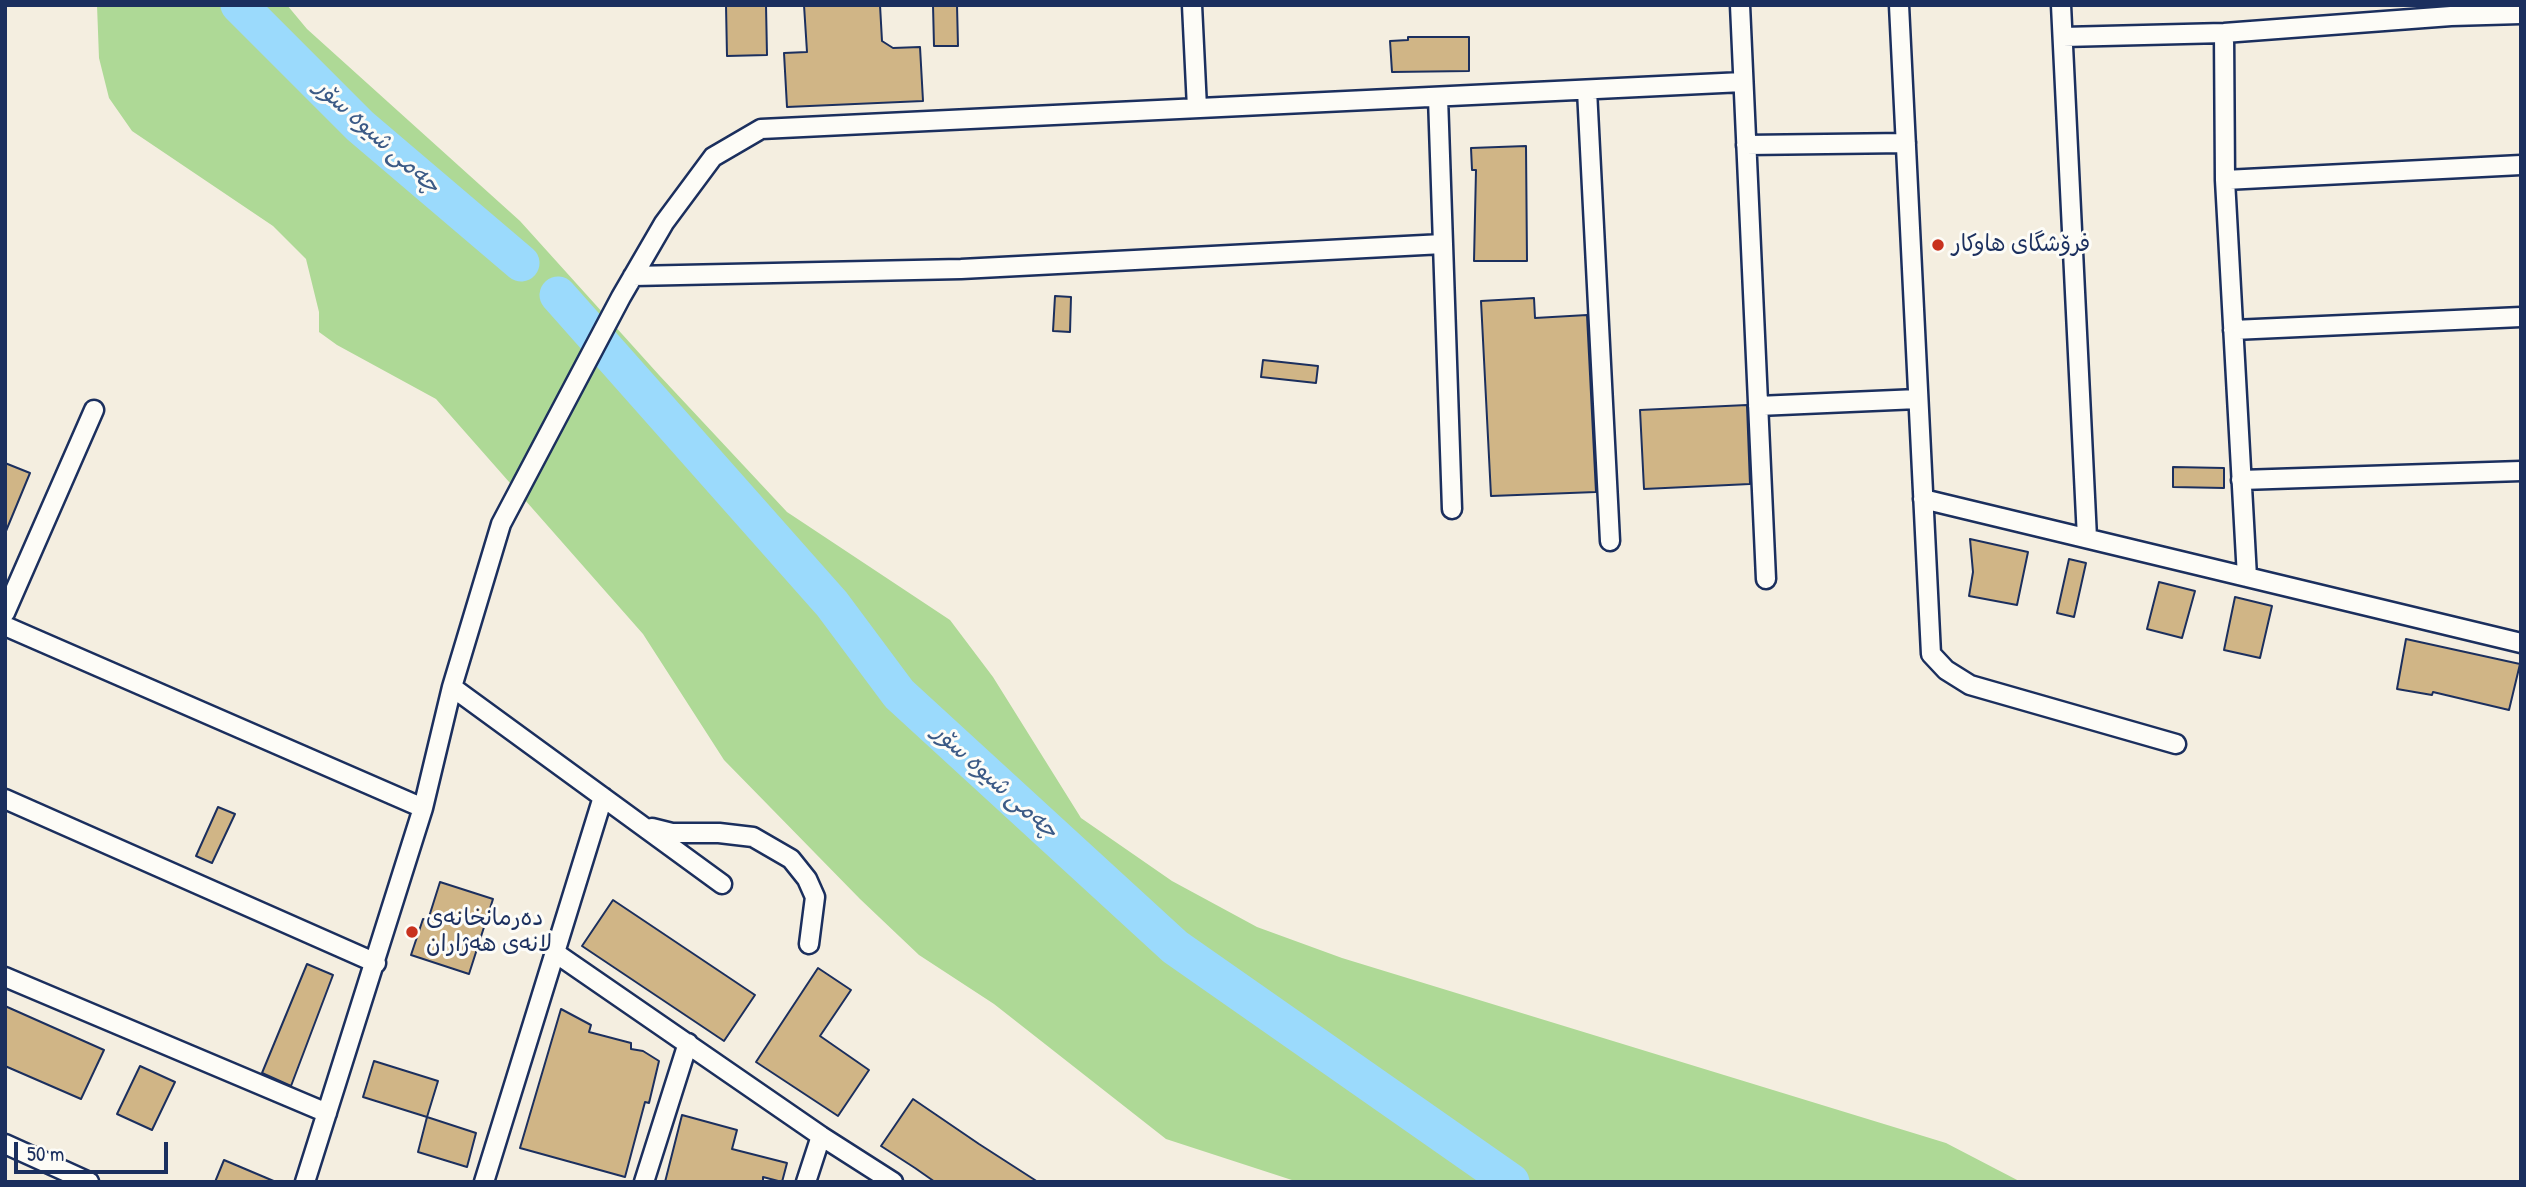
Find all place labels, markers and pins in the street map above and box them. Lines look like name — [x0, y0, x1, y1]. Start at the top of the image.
place label: فرۆشگای ھاوکار — [1952, 231, 2090, 259]
marker: فرۆشگای ھاوکار — [1930, 237, 1946, 253]
place label: دەرمانخانەی لانەی هەژاران — [426, 905, 552, 959]
marker: دەرمانخانەی لانەی هەژاران — [404, 924, 420, 940]

